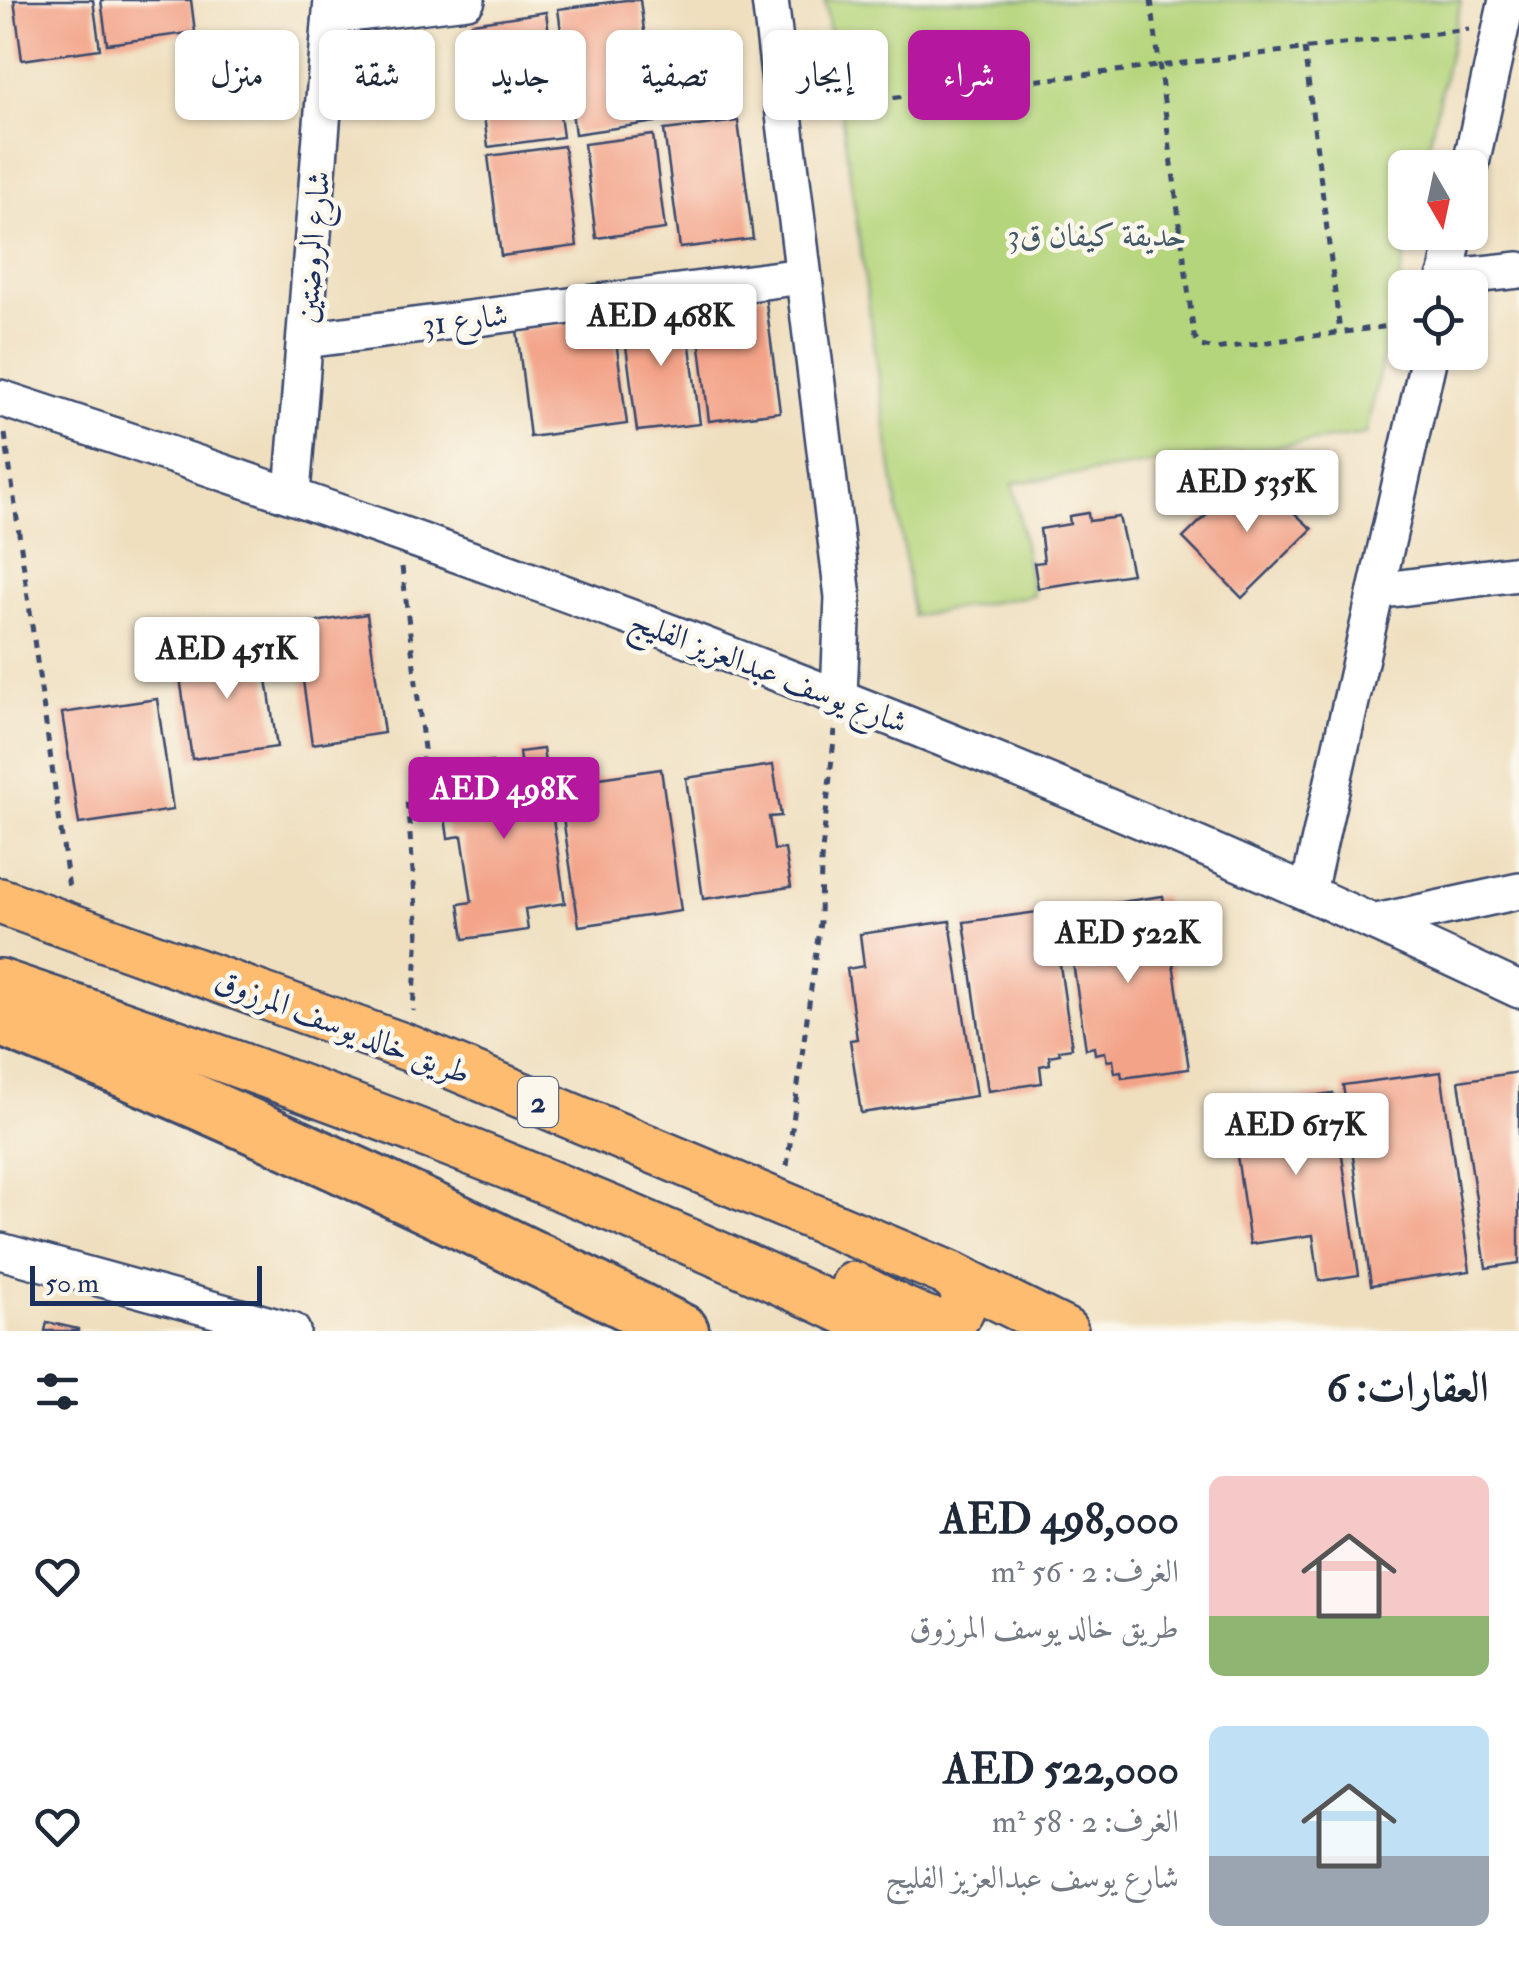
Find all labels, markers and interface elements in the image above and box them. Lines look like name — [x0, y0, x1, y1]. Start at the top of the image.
chip: منزل — [175, 30, 299, 120]
chip: شقة — [319, 30, 435, 120]
chip: جديد — [455, 30, 586, 120]
chip: تصفية — [606, 30, 743, 120]
chip: إيجار — [763, 30, 888, 120]
chip: شراء — [908, 30, 1030, 120]
north arrow — [1388, 150, 1488, 250]
map controls — [1388, 150, 1488, 370]
street label: شارع الروضتين — [286, 169, 346, 325]
park label: حديقة كيفان ق3 — [1007, 216, 1187, 256]
button: locate — [1388, 270, 1488, 370]
pin: AED 468K — [558, 284, 764, 369]
street label: شارع 31 — [420, 295, 511, 351]
text: AED 468K — [588, 296, 734, 336]
pin: AED 535K — [1144, 450, 1350, 535]
text: AED 535K — [1178, 462, 1316, 502]
street label: شارع يوسف عبدالعزيز الفليج — [622, 601, 913, 750]
pin: AED 451K — [124, 617, 330, 702]
text: AED 451K — [156, 629, 298, 669]
pin: AED 498K — [401, 757, 607, 842]
text: AED 498K — [430, 769, 578, 809]
pin: AED 522K — [1025, 901, 1231, 986]
text: AED 522K — [1056, 913, 1200, 953]
street label: طريق خالد يوسف المرزوق — [209, 960, 476, 1094]
road number: 2 — [518, 1077, 558, 1127]
pin: AED 617K — [1193, 1093, 1399, 1178]
text: AED 617K — [1226, 1105, 1366, 1145]
scale bar — [30, 1261, 262, 1306]
text: 50 m — [45, 1266, 99, 1301]
text: العقارات: 6 — [1326, 1362, 1489, 1414]
icon: filters — [30, 1364, 85, 1419]
text: AED 498,000 — [941, 1494, 1179, 1546]
icon: home — [1289, 1516, 1409, 1636]
icon: heart — [30, 1549, 85, 1604]
text: الغرف: 2 · 56 m² — [991, 1552, 1179, 1592]
text: طريق خالد يوسف المرزوق — [909, 1608, 1179, 1648]
text: AED 522,000 — [944, 1744, 1179, 1796]
icon: home — [1289, 1766, 1409, 1886]
icon: heart — [30, 1799, 85, 1854]
text: الغرف: 2 · 58 m² — [992, 1802, 1179, 1842]
text: شارع يوسف عبدالعزيز الفليج — [885, 1858, 1179, 1898]

